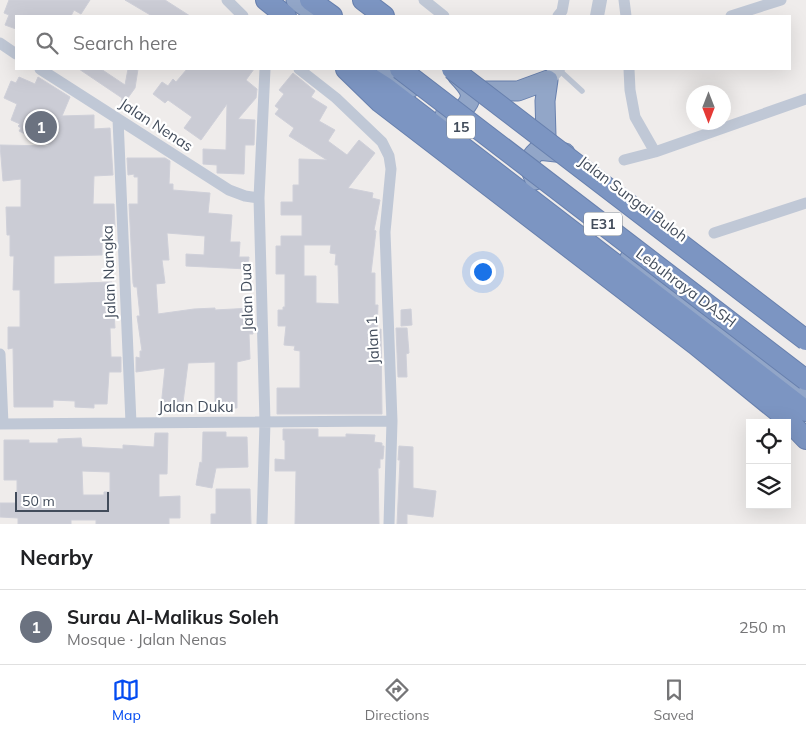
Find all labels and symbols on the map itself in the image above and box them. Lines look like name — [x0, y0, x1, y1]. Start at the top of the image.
north arrow — [686, 85, 731, 130]
street label: Jalan Nenas — [116, 94, 197, 155]
pin: 1 — [25, 108, 57, 146]
road number: 15 — [447, 115, 475, 138]
street label: Jalan Sungai Buloh — [575, 152, 691, 246]
road number: E31 — [584, 212, 622, 235]
street label: Jalan Nangka — [97, 225, 120, 319]
street label: Lebuhraya DASH — [632, 244, 740, 331]
your location — [470, 259, 496, 285]
street label: Jalan Dua — [236, 263, 257, 331]
street label: Jalan 1 — [362, 315, 383, 365]
street label: Jalan Duku — [158, 397, 234, 416]
scale bar — [15, 489, 109, 512]

